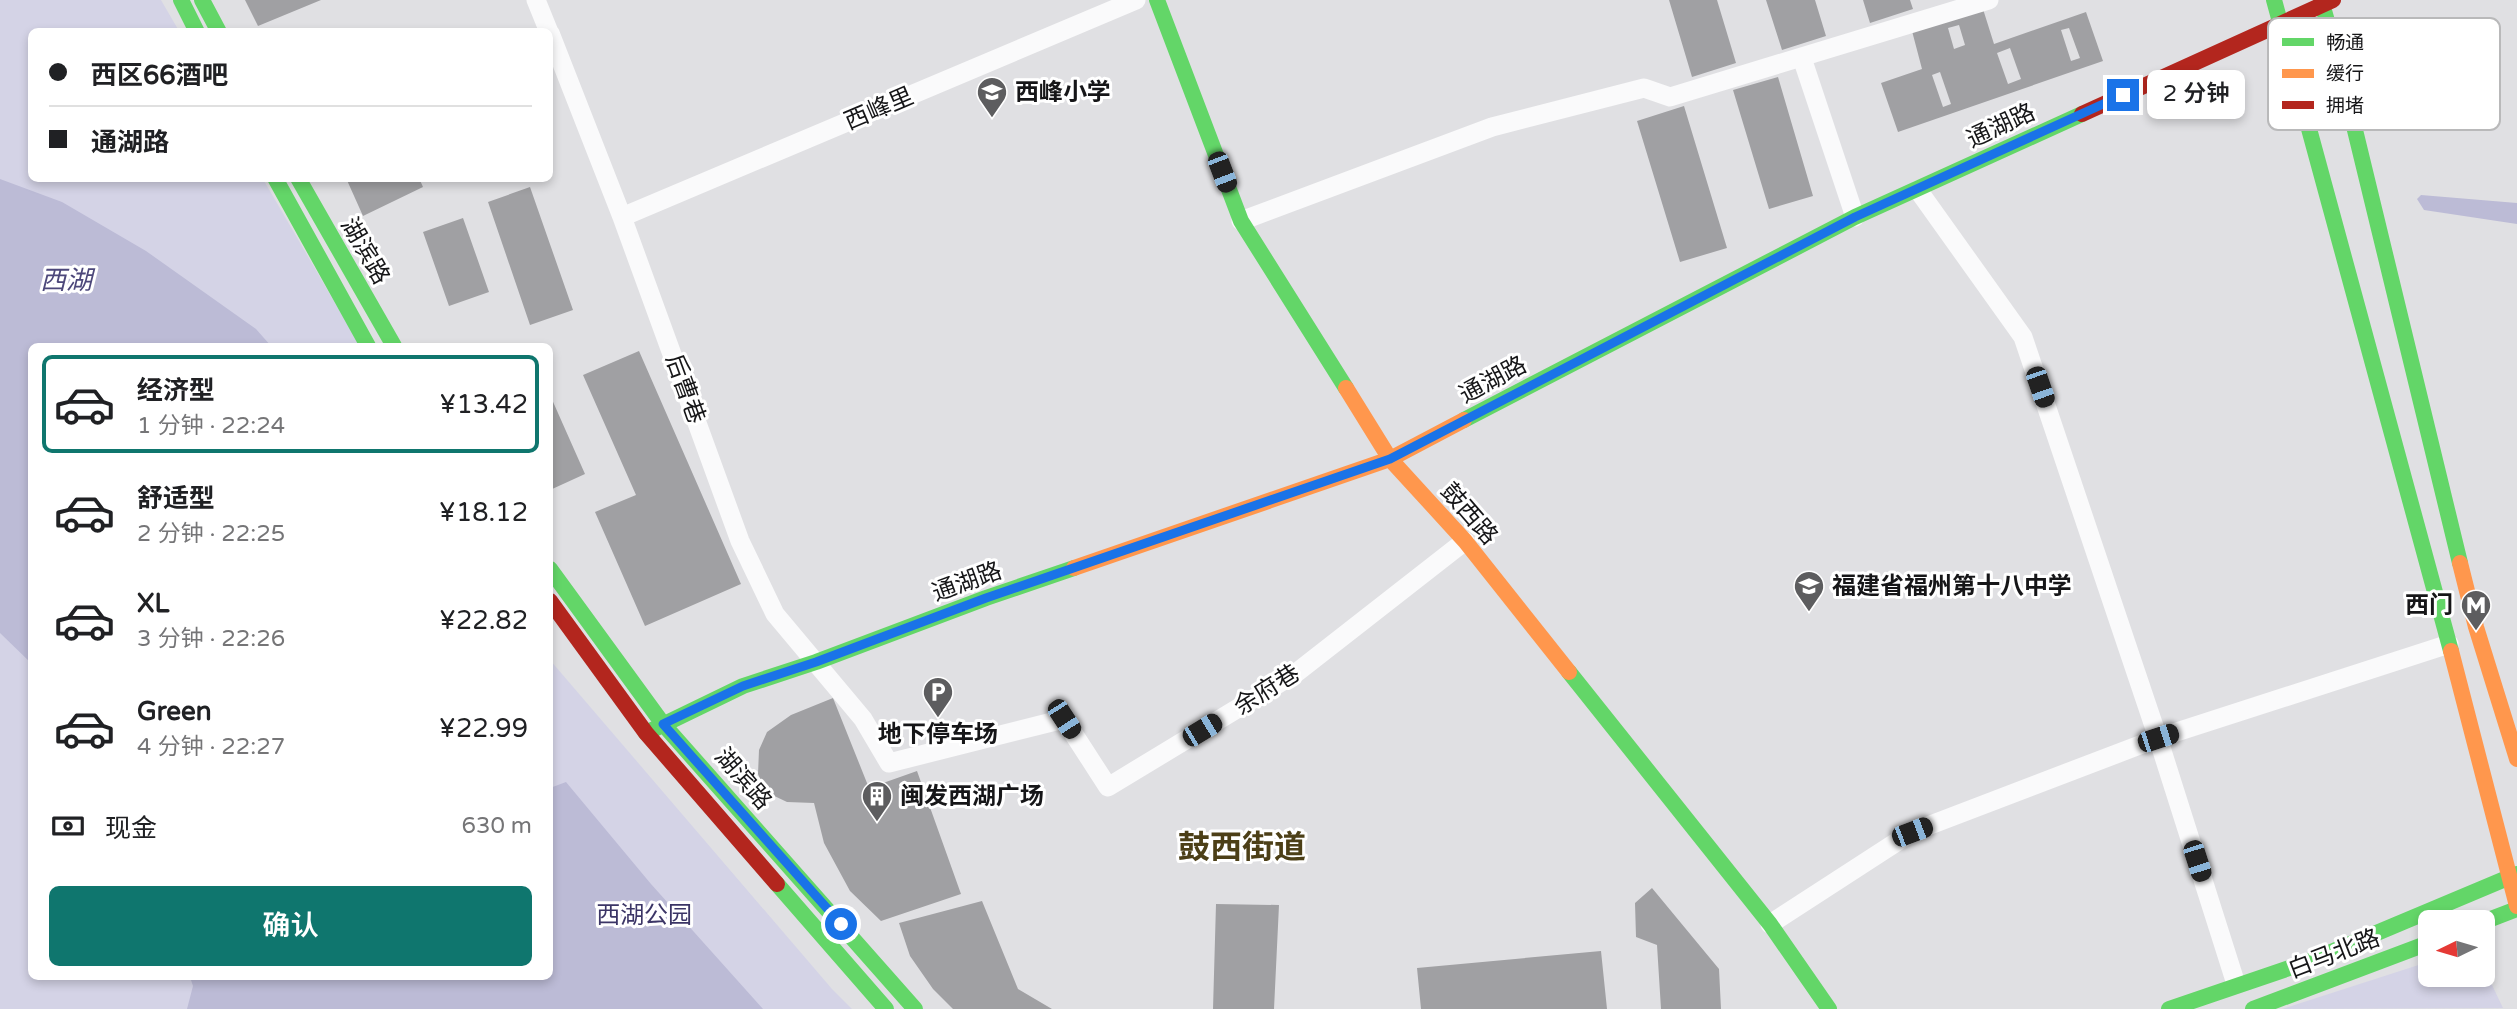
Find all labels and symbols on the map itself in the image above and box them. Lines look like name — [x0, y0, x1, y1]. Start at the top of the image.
legend — [2268, 18, 2500, 130]
text: 畅通 — [2326, 32, 2364, 54]
text: 缓行 — [2326, 63, 2364, 85]
callout: 2 分钟 — [2148, 70, 2246, 119]
school or university icon: 西峰小学 — [975, 75, 1009, 119]
place label: 西峰小学 — [1015, 78, 1111, 107]
route end — [2107, 79, 2139, 111]
street label: 西峰里 — [840, 82, 918, 136]
text: 拥堵 — [2326, 95, 2364, 117]
street label: 通湖路 — [1962, 98, 2040, 154]
car — [1205, 149, 1240, 195]
street label: 湖滨路 — [334, 213, 396, 289]
water label: 西湖 — [40, 265, 96, 296]
street label: 后曹巷 — [659, 350, 711, 428]
street label: 通湖路 — [1454, 350, 1532, 410]
car — [2024, 364, 2057, 410]
street label: 鼓西路 — [1434, 477, 1504, 551]
street label: 通湖路 — [928, 556, 1006, 608]
school or university icon: 福建省福州第十八中学 — [1792, 569, 1826, 613]
place label: 福建省福州第十八中学 — [1832, 572, 2072, 601]
metro station icon: 西门 — [2459, 588, 2493, 632]
place label: 西门 — [2405, 591, 2453, 620]
street label: 余府巷 — [1229, 659, 1305, 721]
parking icon: 地下停车场 — [921, 675, 955, 719]
car — [1044, 696, 1085, 742]
car — [1179, 710, 1226, 750]
place label: 地下停车场 — [878, 720, 998, 749]
car — [2135, 722, 2182, 754]
street label: 湖滨路 — [708, 742, 778, 816]
building icon: 闽发西湖广场 — [860, 779, 894, 823]
place label: 闽发西湖广场 — [900, 782, 1044, 811]
car — [1889, 815, 1936, 849]
district label: 鼓西街道 — [1178, 829, 1306, 867]
car — [2181, 838, 2214, 884]
park label: 西湖公园 — [596, 901, 692, 930]
route start — [825, 908, 857, 940]
north arrow — [2418, 910, 2496, 987]
street label: 白马北路 — [2284, 923, 2384, 985]

